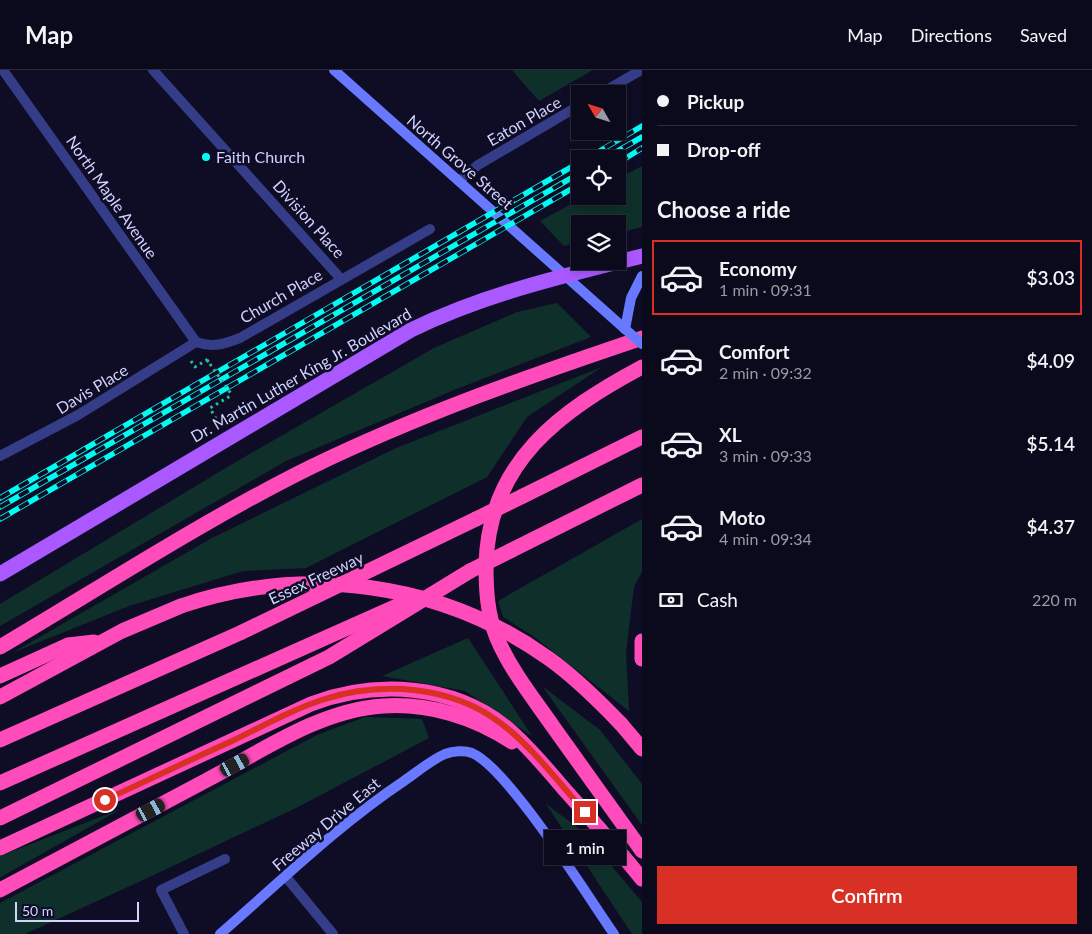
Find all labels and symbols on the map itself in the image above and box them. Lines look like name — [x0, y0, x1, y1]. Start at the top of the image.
north arrow — [571, 85, 626, 140]
street label: Eaton Place — [483, 92, 564, 149]
street label: North Grove Street — [403, 110, 517, 213]
street label: North Maple Avenue — [63, 131, 162, 262]
place label: Faith Church — [216, 147, 305, 166]
marker: Faith Church — [200, 151, 212, 163]
street label: Division Place — [270, 176, 349, 261]
street label: Church Place — [236, 264, 325, 327]
street label: Dr. Martin Luther King Jr. Boulevard — [187, 303, 414, 446]
street label: Davis Place — [53, 360, 131, 417]
street label: Essex Freeway — [265, 547, 367, 608]
car — [218, 751, 251, 779]
street label: Freeway Drive East — [268, 773, 384, 874]
route start — [94, 789, 116, 811]
car — [134, 796, 167, 824]
route end — [574, 801, 596, 823]
callout: 1 min — [544, 830, 626, 864]
scale bar — [15, 899, 139, 922]

